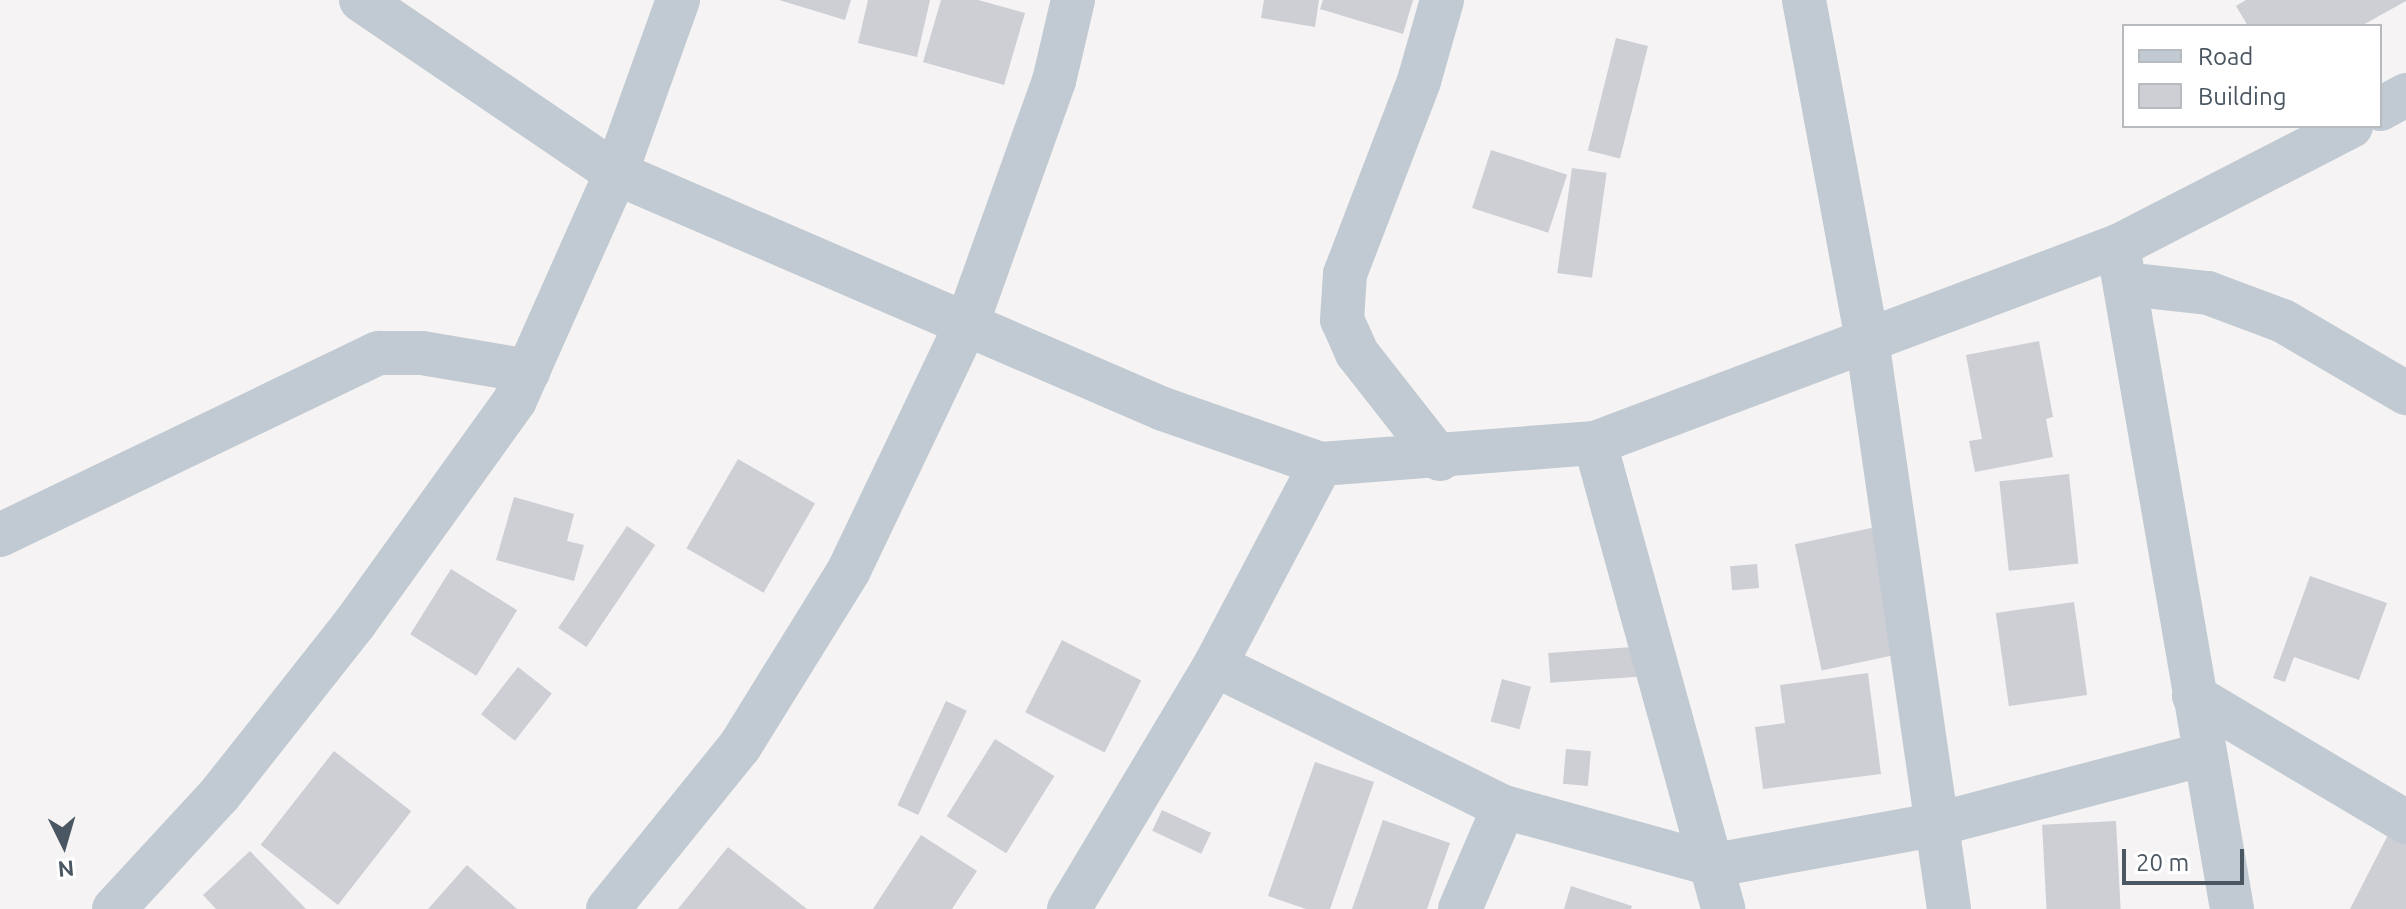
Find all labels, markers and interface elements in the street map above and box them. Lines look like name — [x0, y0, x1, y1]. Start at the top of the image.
legend — [2122, 24, 2382, 128]
text: Road — [2198, 43, 2253, 70]
text: Building — [2198, 83, 2286, 110]
north arrow — [24, 805, 104, 885]
scale bar — [2126, 833, 2248, 883]
text: 20 m — [2136, 849, 2189, 876]
text: N — [57, 856, 75, 883]

